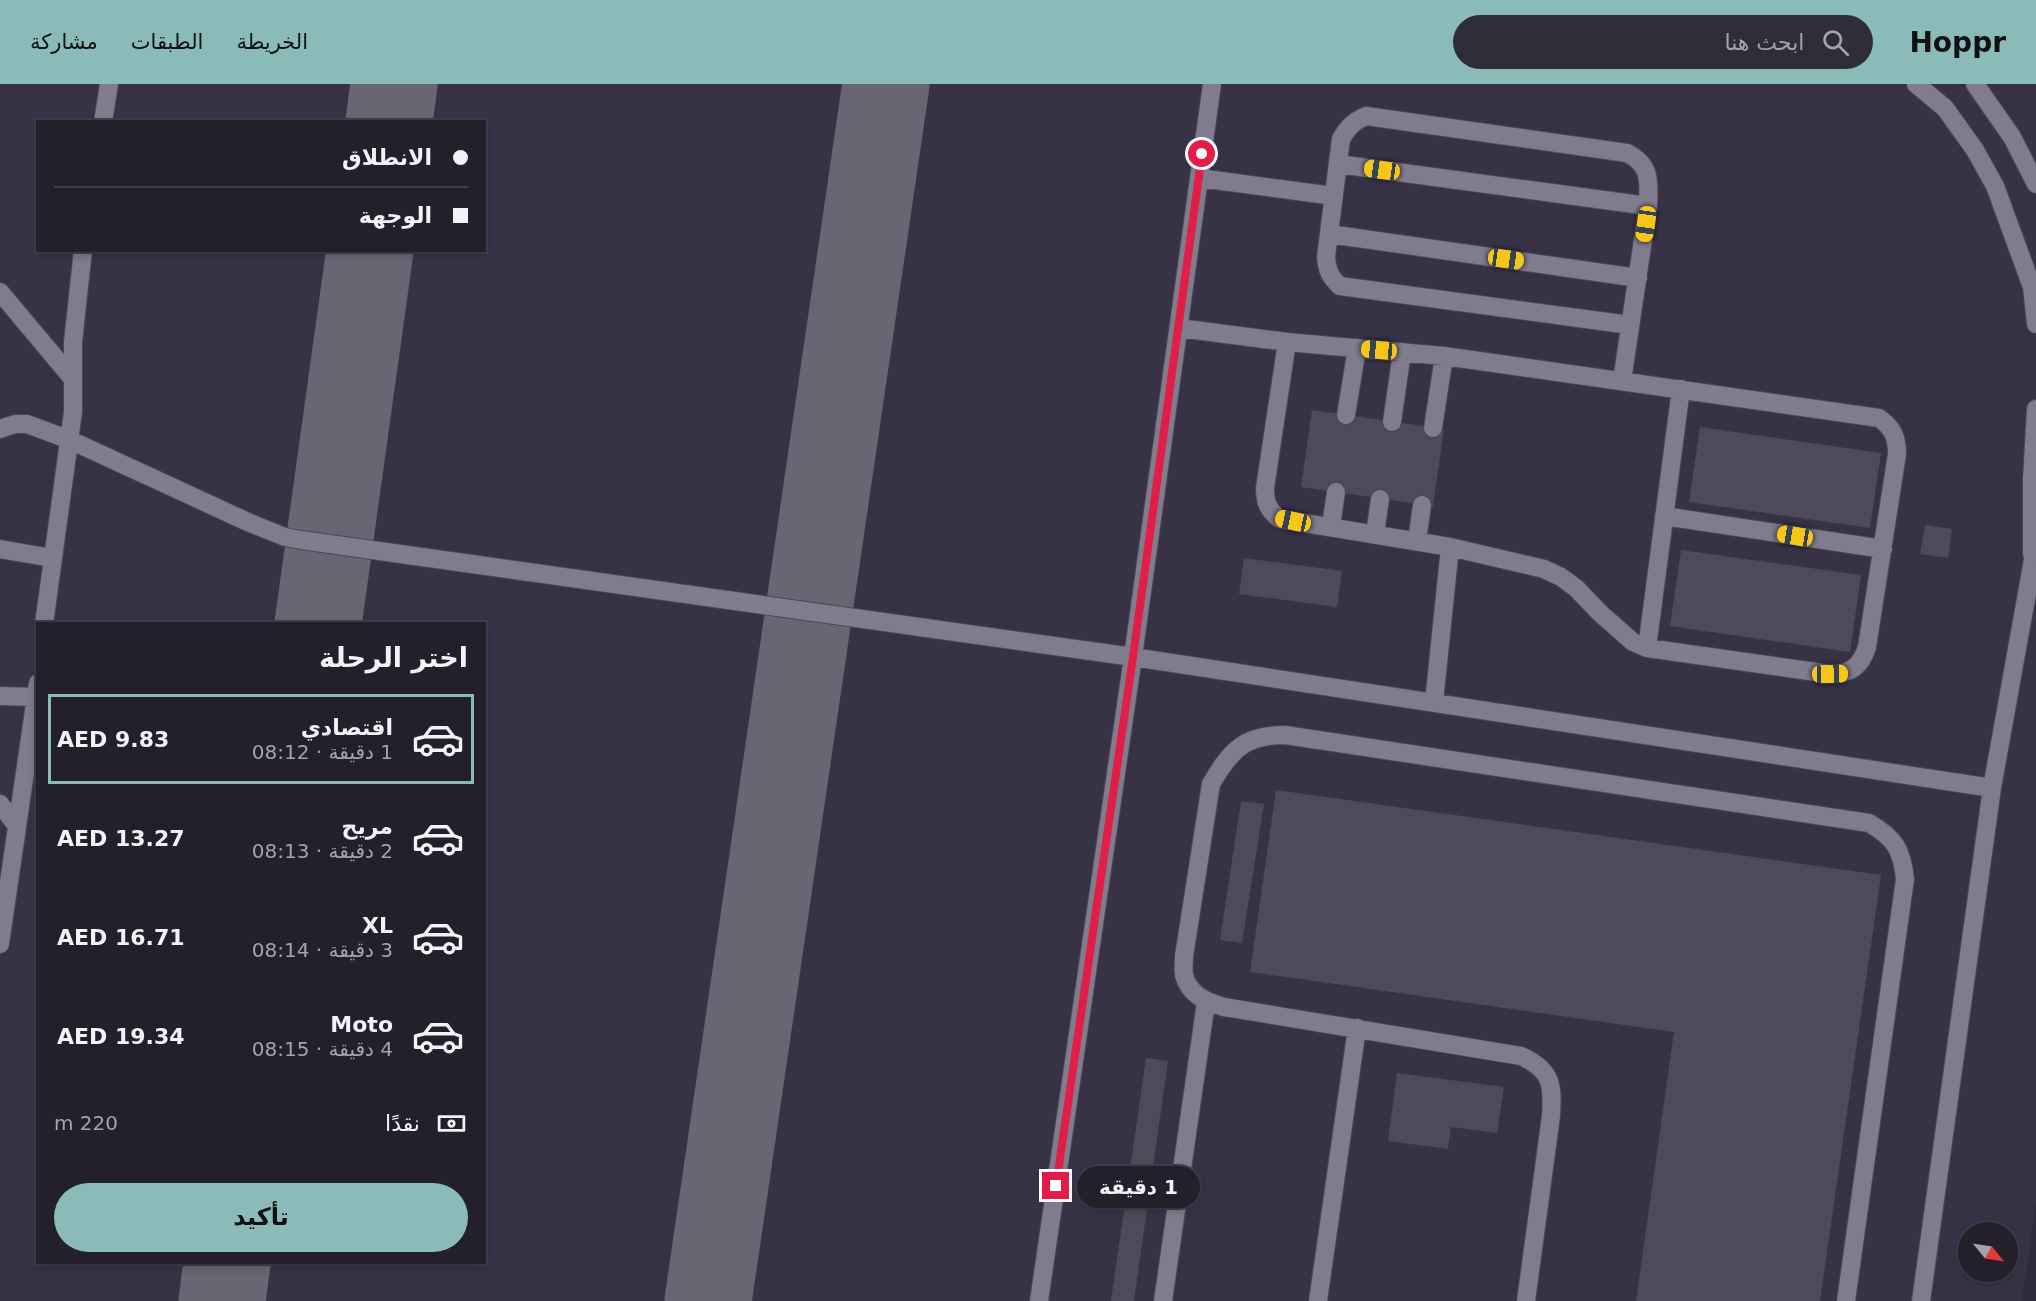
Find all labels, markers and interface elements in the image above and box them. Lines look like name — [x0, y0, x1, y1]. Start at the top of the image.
search box — [1453, 15, 1873, 69]
icon: search — [1819, 26, 1852, 59]
text: Hoppr — [1909, 26, 2006, 59]
text: مشاركة — [30, 30, 98, 54]
text: الطبقات — [131, 30, 203, 54]
text: الخريطة — [236, 30, 308, 54]
text: ابحث هنا — [1724, 30, 1804, 55]
route start — [1188, 140, 1215, 167]
text: الانطلاق — [342, 145, 432, 170]
car — [1363, 159, 1401, 181]
text: الوجهة — [359, 203, 432, 228]
car — [1635, 205, 1657, 243]
car — [1487, 248, 1525, 270]
car — [1360, 339, 1398, 361]
car — [1274, 508, 1312, 534]
car — [1776, 524, 1814, 548]
text: اختر الرحلة — [319, 642, 468, 673]
car — [1812, 665, 1848, 683]
icon: car — [411, 712, 465, 766]
text: اقتصادي — [301, 715, 393, 740]
text: AED 9.83 — [57, 727, 169, 752]
text: 1 دقيقة · 08:12 — [252, 740, 393, 764]
icon: car — [411, 811, 465, 865]
text: مريح — [342, 814, 393, 839]
text: AED 13.27 — [57, 826, 185, 851]
text: 2 دقيقة · 08:13 — [252, 839, 393, 863]
icon: car — [411, 910, 465, 964]
text: XL — [362, 913, 393, 938]
text: AED 16.71 — [57, 925, 185, 950]
text: 3 دقيقة · 08:14 — [252, 938, 393, 962]
icon: car — [411, 1009, 465, 1063]
text: Moto — [330, 1012, 393, 1037]
text: AED 19.34 — [57, 1024, 185, 1049]
text: 4 دقيقة · 08:15 — [252, 1037, 393, 1061]
icon: cash — [435, 1107, 468, 1140]
text: 220 m — [54, 1111, 118, 1135]
text: نقدًا — [385, 1111, 420, 1136]
callout: 1 دقيقة — [1077, 1165, 1200, 1207]
route end — [1042, 1172, 1069, 1199]
text: 1 دقيقة — [1099, 1175, 1178, 1199]
button: تأكيد — [54, 1183, 468, 1252]
north arrow — [1958, 1222, 2018, 1282]
map controls — [1958, 1222, 2018, 1282]

